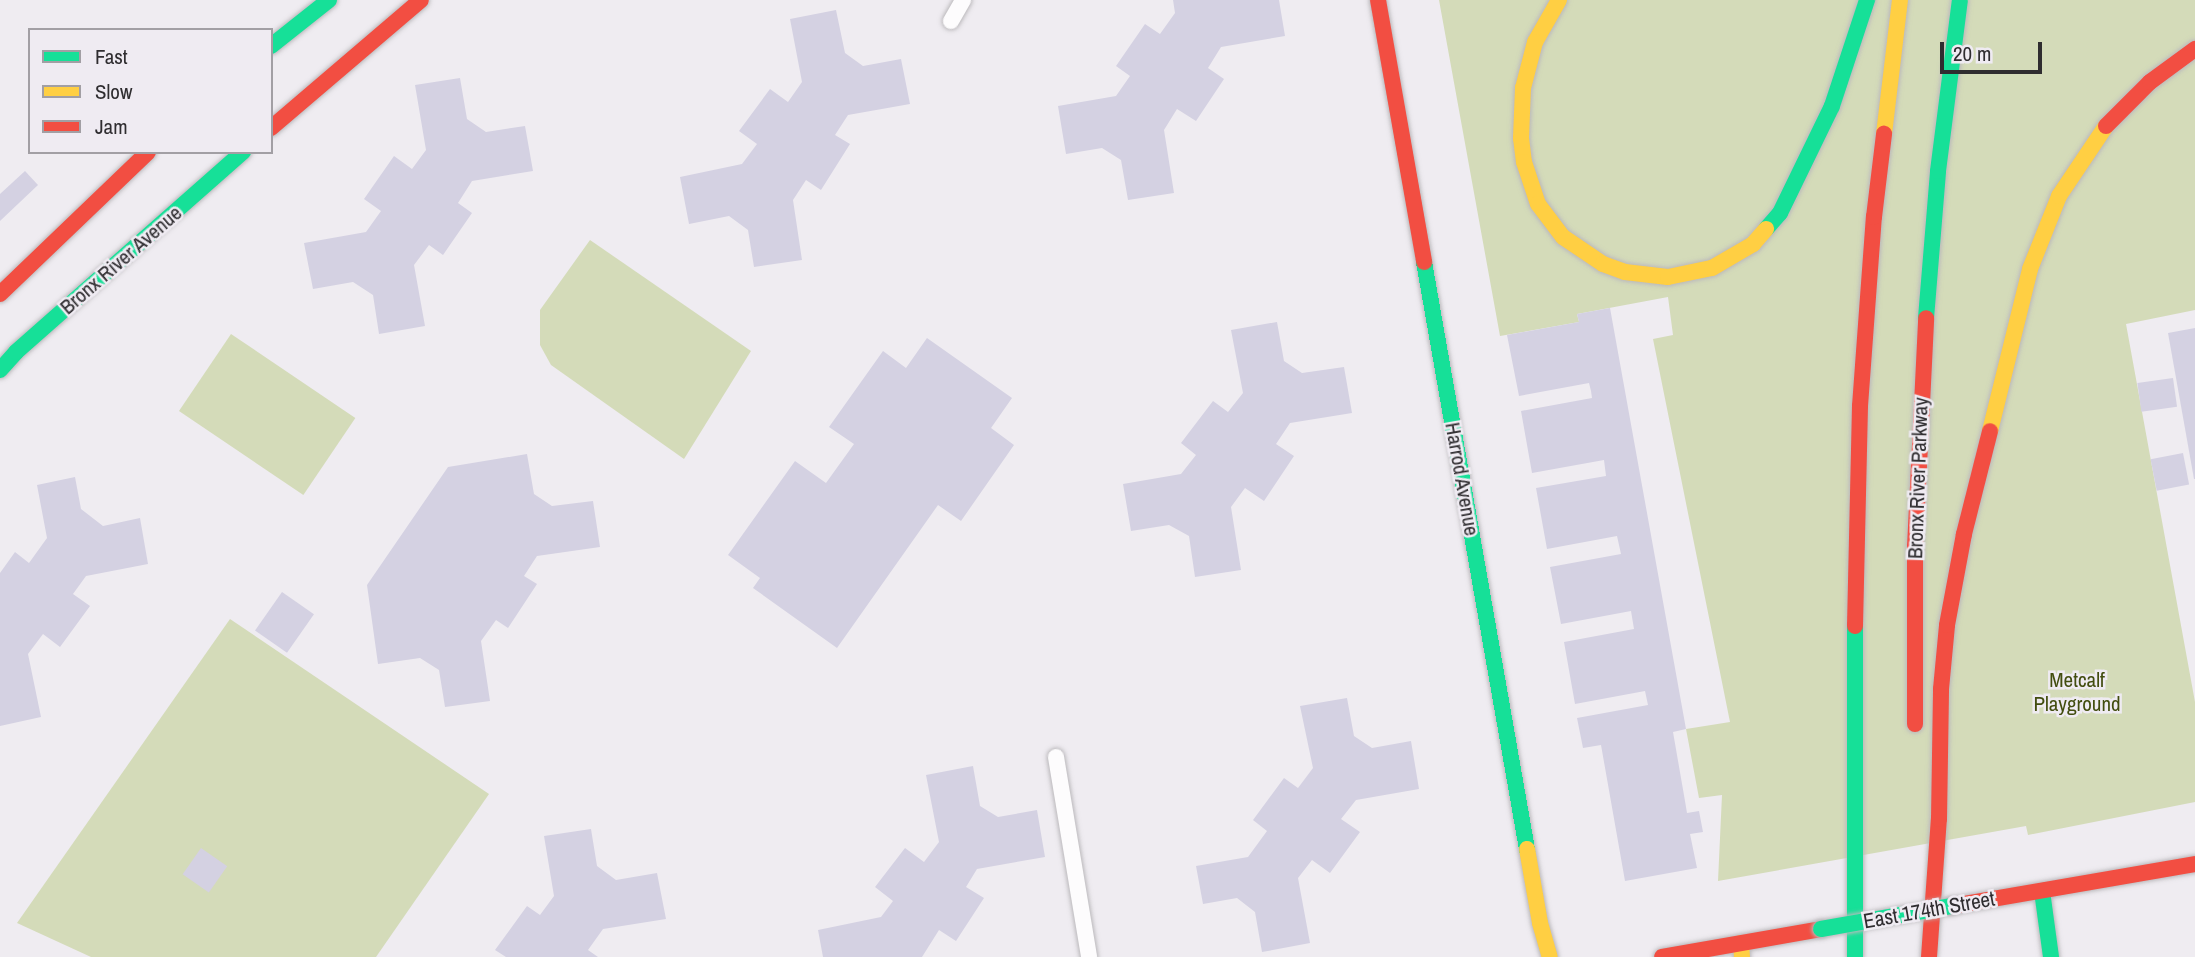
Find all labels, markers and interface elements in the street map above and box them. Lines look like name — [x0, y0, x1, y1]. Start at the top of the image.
legend — [28, 28, 273, 154]
scale bar — [1943, 28, 2044, 72]
text: 20 m — [1953, 39, 1991, 68]
text: Fast — [95, 42, 128, 71]
text: Slow — [95, 77, 132, 106]
text: Jam — [95, 112, 128, 141]
street label: Bronx River Avenue — [55, 200, 187, 320]
street label: Bronx River Parkway — [1903, 397, 1933, 559]
street label: Harrod Avenue — [1440, 420, 1484, 538]
park label: Metcalf Playground — [2033, 667, 2121, 717]
street label: East 174th Street — [1861, 886, 1997, 934]

